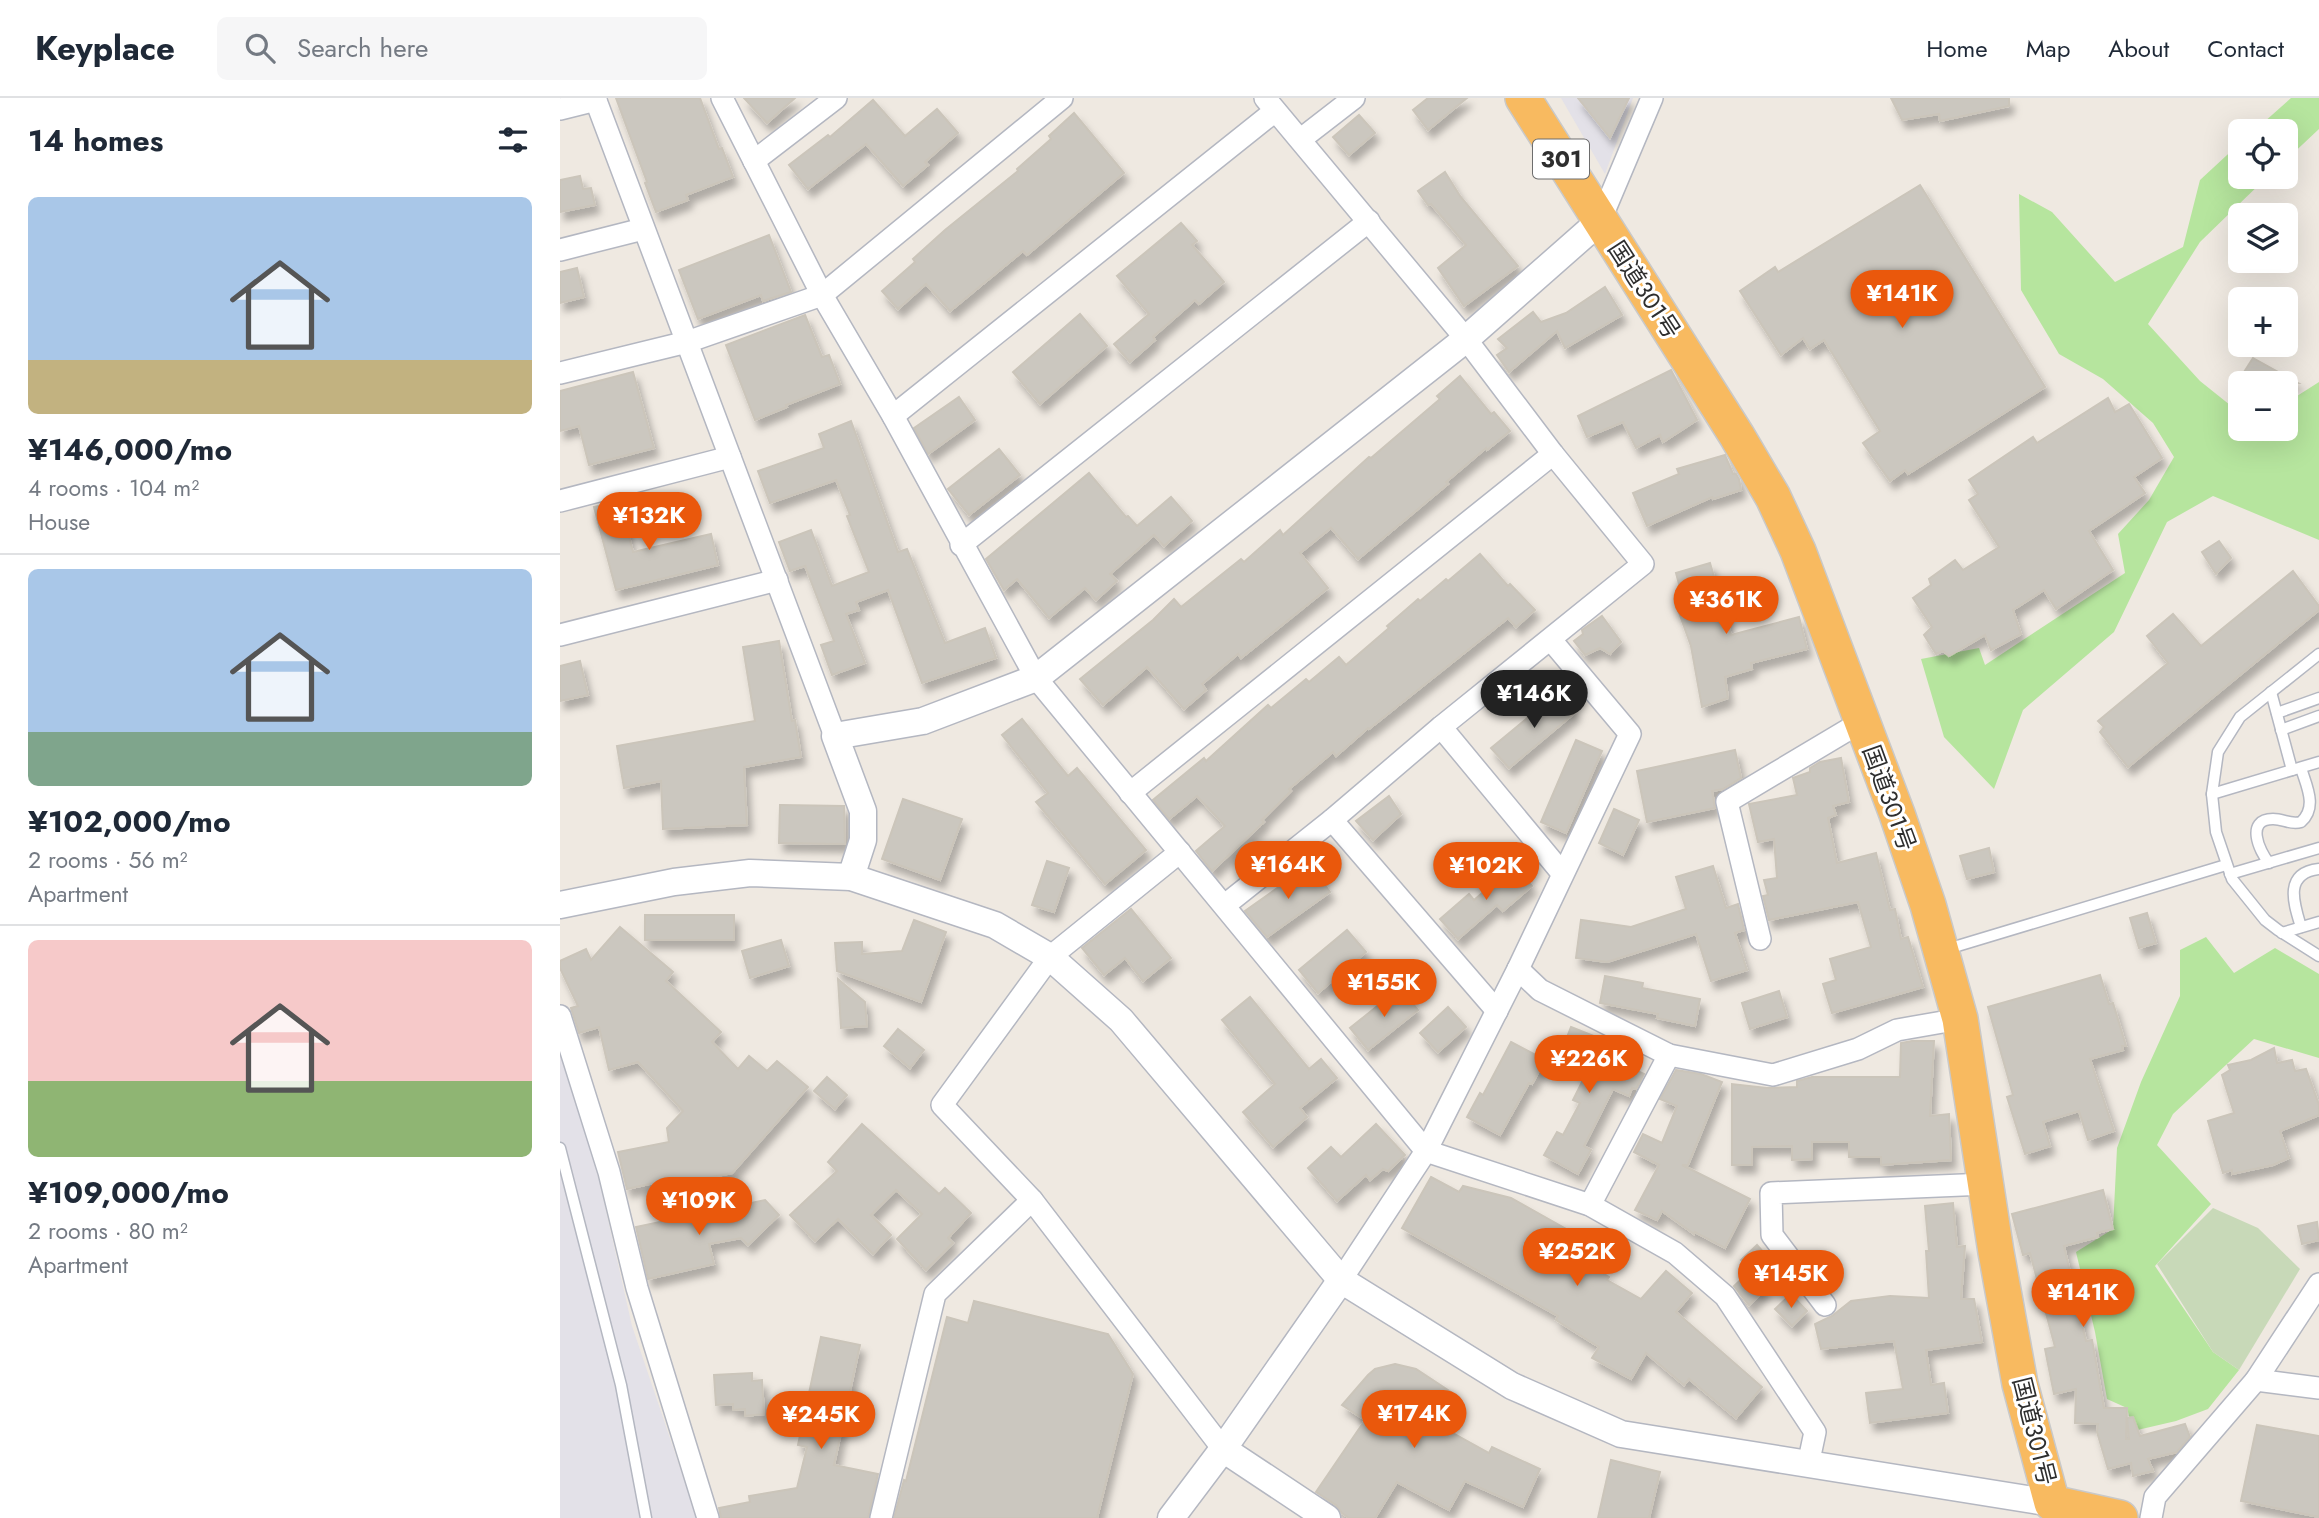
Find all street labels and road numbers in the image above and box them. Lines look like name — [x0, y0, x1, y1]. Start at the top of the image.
road number: 301 — [1533, 139, 1589, 178]
street label: 国道301号 — [1600, 234, 1689, 346]
street label: 国道301号 — [1854, 740, 1925, 856]
street label: 国道301号 — [2004, 1373, 2065, 1489]

